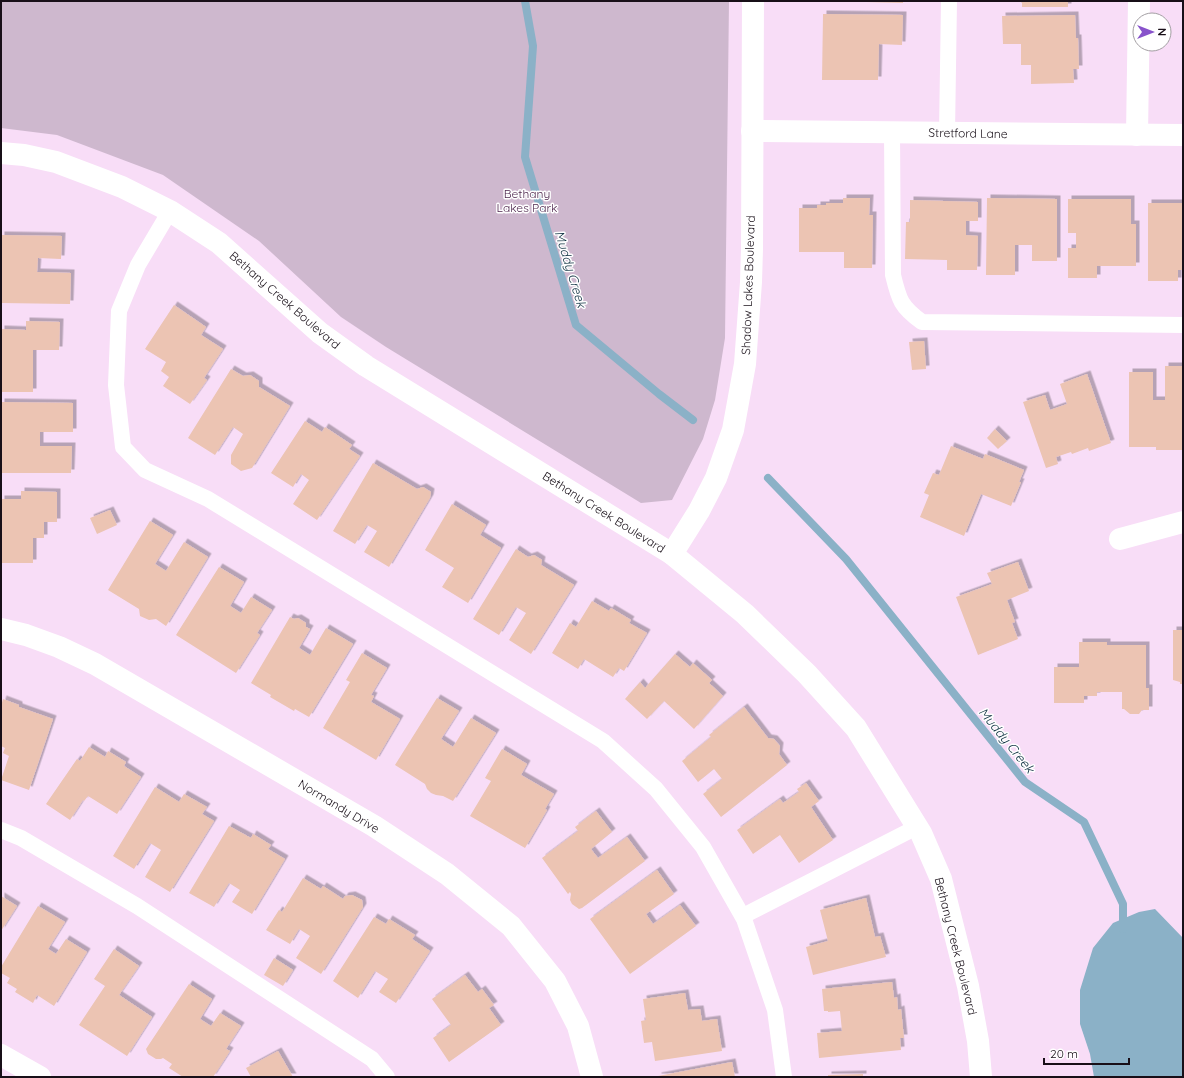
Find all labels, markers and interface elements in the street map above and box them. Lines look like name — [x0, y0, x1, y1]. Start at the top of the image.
north arrow — [1132, 12, 1172, 52]
text: N — [1155, 28, 1169, 36]
street label: Stretford Lane — [928, 125, 1008, 141]
park label: Bethany Lakes Park — [497, 186, 557, 215]
street label: Shadow Lakes Boulevard — [738, 215, 758, 355]
water label: Muddy Creek — [552, 229, 591, 310]
street label: Bethany Creek Boulevard — [227, 248, 343, 352]
street label: Bethany Creek Boulevard — [540, 468, 668, 556]
water label: Muddy Creek — [976, 704, 1039, 777]
street label: Normandy Drive — [296, 776, 382, 836]
street label: Bethany Creek Boulevard — [932, 875, 980, 1017]
scale bar — [1044, 1040, 1129, 1066]
text: 20 m — [1050, 1046, 1078, 1061]

